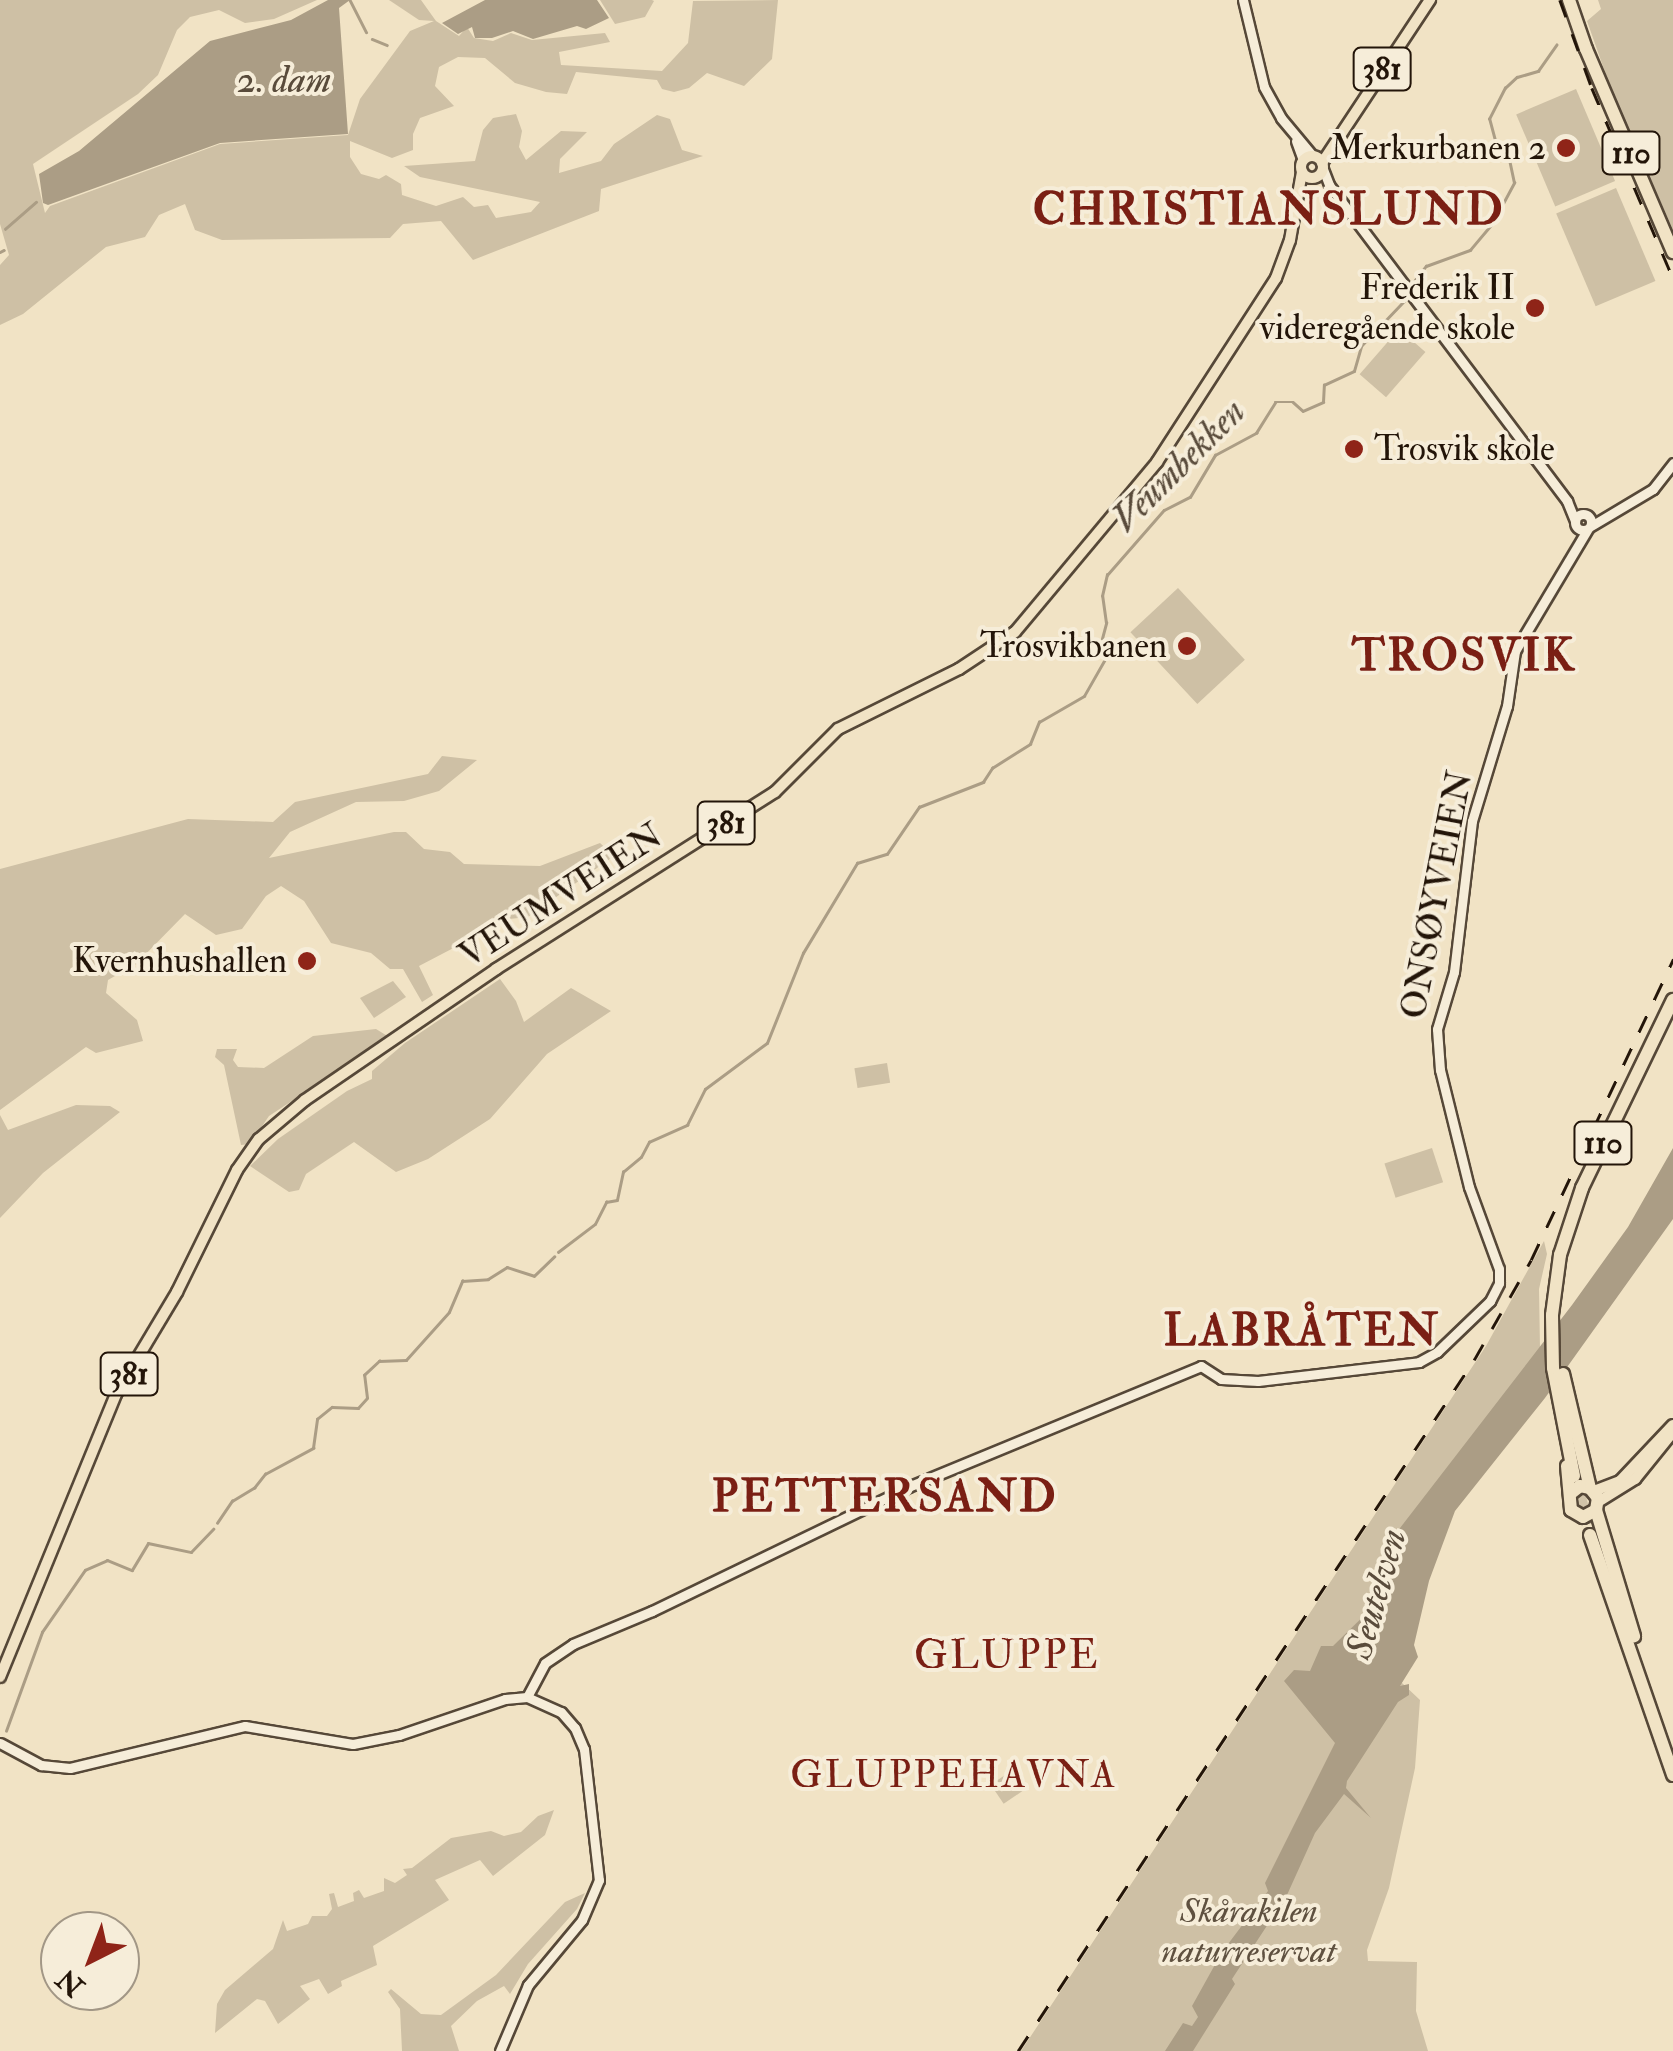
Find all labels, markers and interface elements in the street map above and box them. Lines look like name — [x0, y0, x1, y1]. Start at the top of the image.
road number: 381 — [1352, 42, 1412, 96]
water label: 2. dam — [237, 58, 331, 104]
road number: 110 — [1601, 126, 1661, 180]
place label: Merkurbanen 2 — [1330, 127, 1546, 169]
marker: Merkurbanen 2 — [1555, 137, 1577, 159]
district label: CHRISTIANSLUND — [1033, 184, 1505, 238]
place label: Frederik II videregående skole — [1260, 267, 1515, 349]
marker: Frederik II videregående skole — [1524, 297, 1546, 319]
water label: Veumbekken — [1103, 390, 1255, 542]
place label: Trosvik skole — [1374, 428, 1555, 470]
marker: Trosvik skole — [1343, 438, 1365, 460]
place label: Trosvikbanen — [980, 625, 1167, 667]
district label: TROSVIK — [1351, 630, 1577, 684]
marker: Trosvikbanen — [1176, 635, 1198, 657]
street label: ONSØYVEIEN — [1392, 768, 1482, 1022]
road number: 381 — [696, 796, 756, 850]
street label: VEUMVEIEN — [452, 815, 670, 977]
place label: Kvernhushallen — [72, 940, 287, 982]
marker: Kvernhushallen — [296, 950, 318, 972]
road number: 110 — [1573, 1116, 1633, 1170]
district label: LABRÅTEN — [1164, 1305, 1440, 1359]
road number: 381 — [99, 1347, 159, 1401]
district label: PETTERSAND — [712, 1471, 1058, 1525]
water label: Seutelven — [1337, 1524, 1417, 1664]
district label: GLUPPE — [914, 1632, 1100, 1680]
district label: GLUPPEHAVNA — [790, 1753, 1118, 1799]
park label: Skårakilen naturreservat — [1161, 1890, 1337, 1972]
north arrow — [40, 1911, 140, 2011]
text: N — [50, 1961, 92, 2004]

